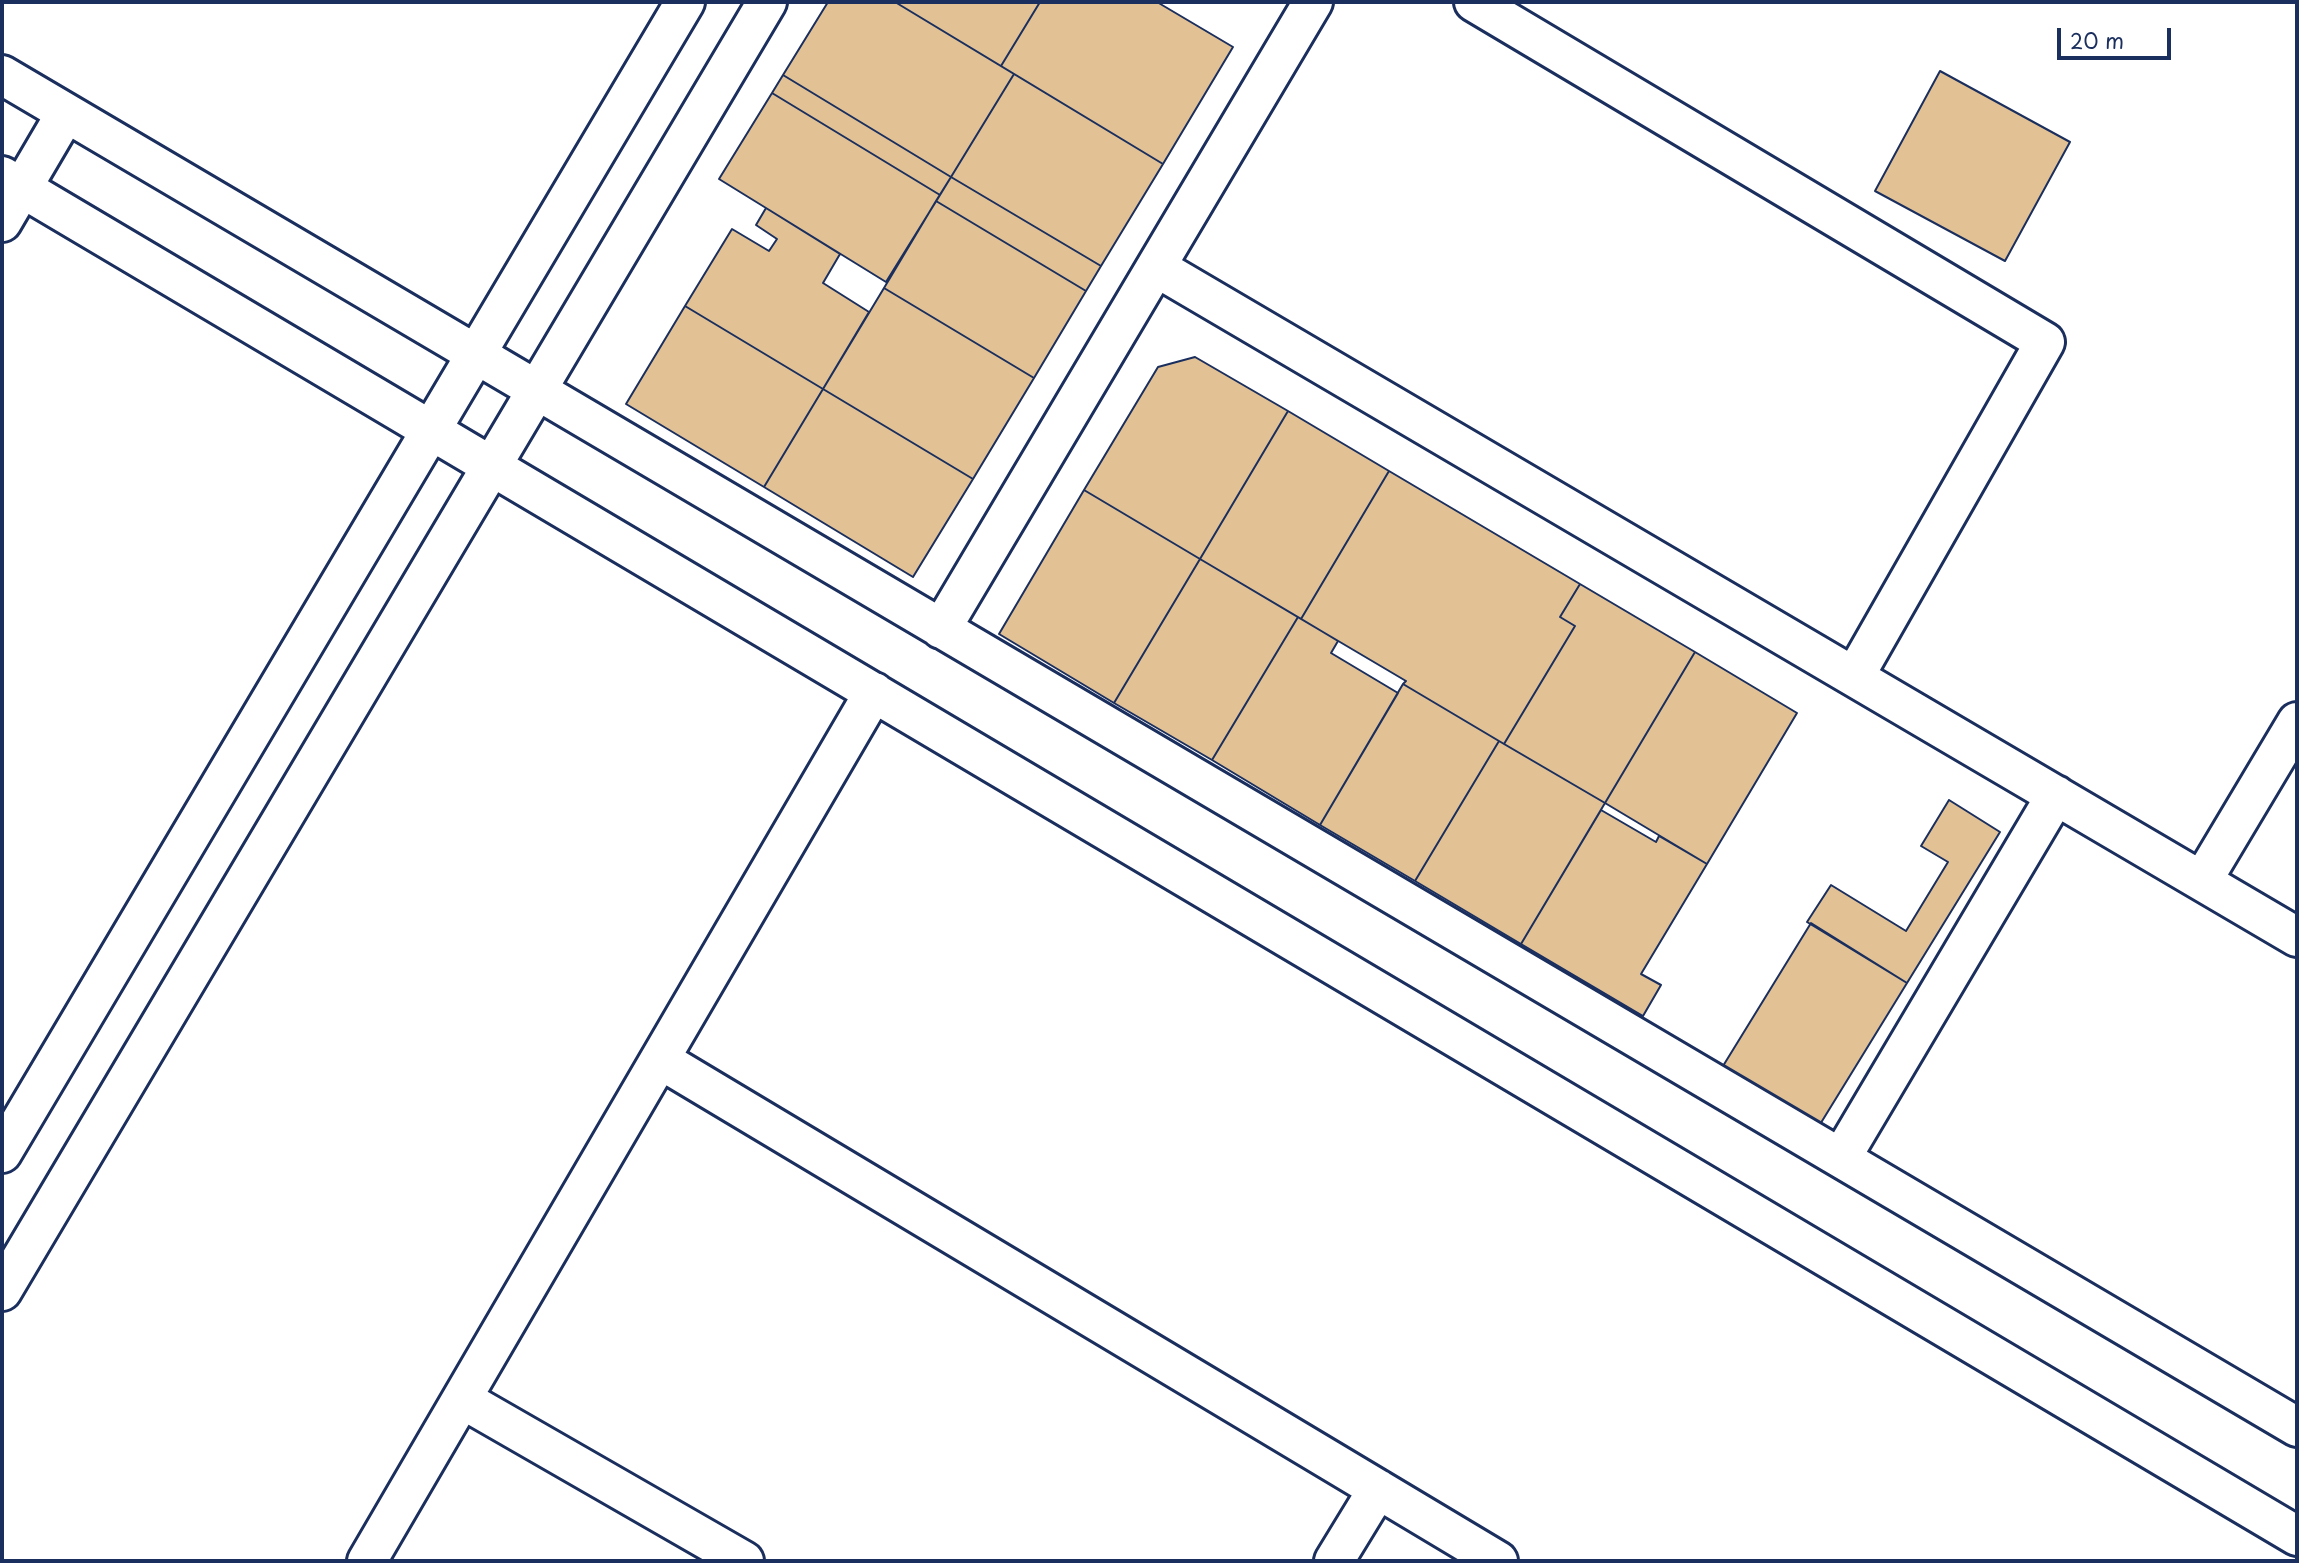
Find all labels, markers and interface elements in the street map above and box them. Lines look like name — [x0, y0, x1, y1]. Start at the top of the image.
scale bar — [2061, 14, 2175, 58]
text: 20 m — [2070, 24, 2124, 56]

